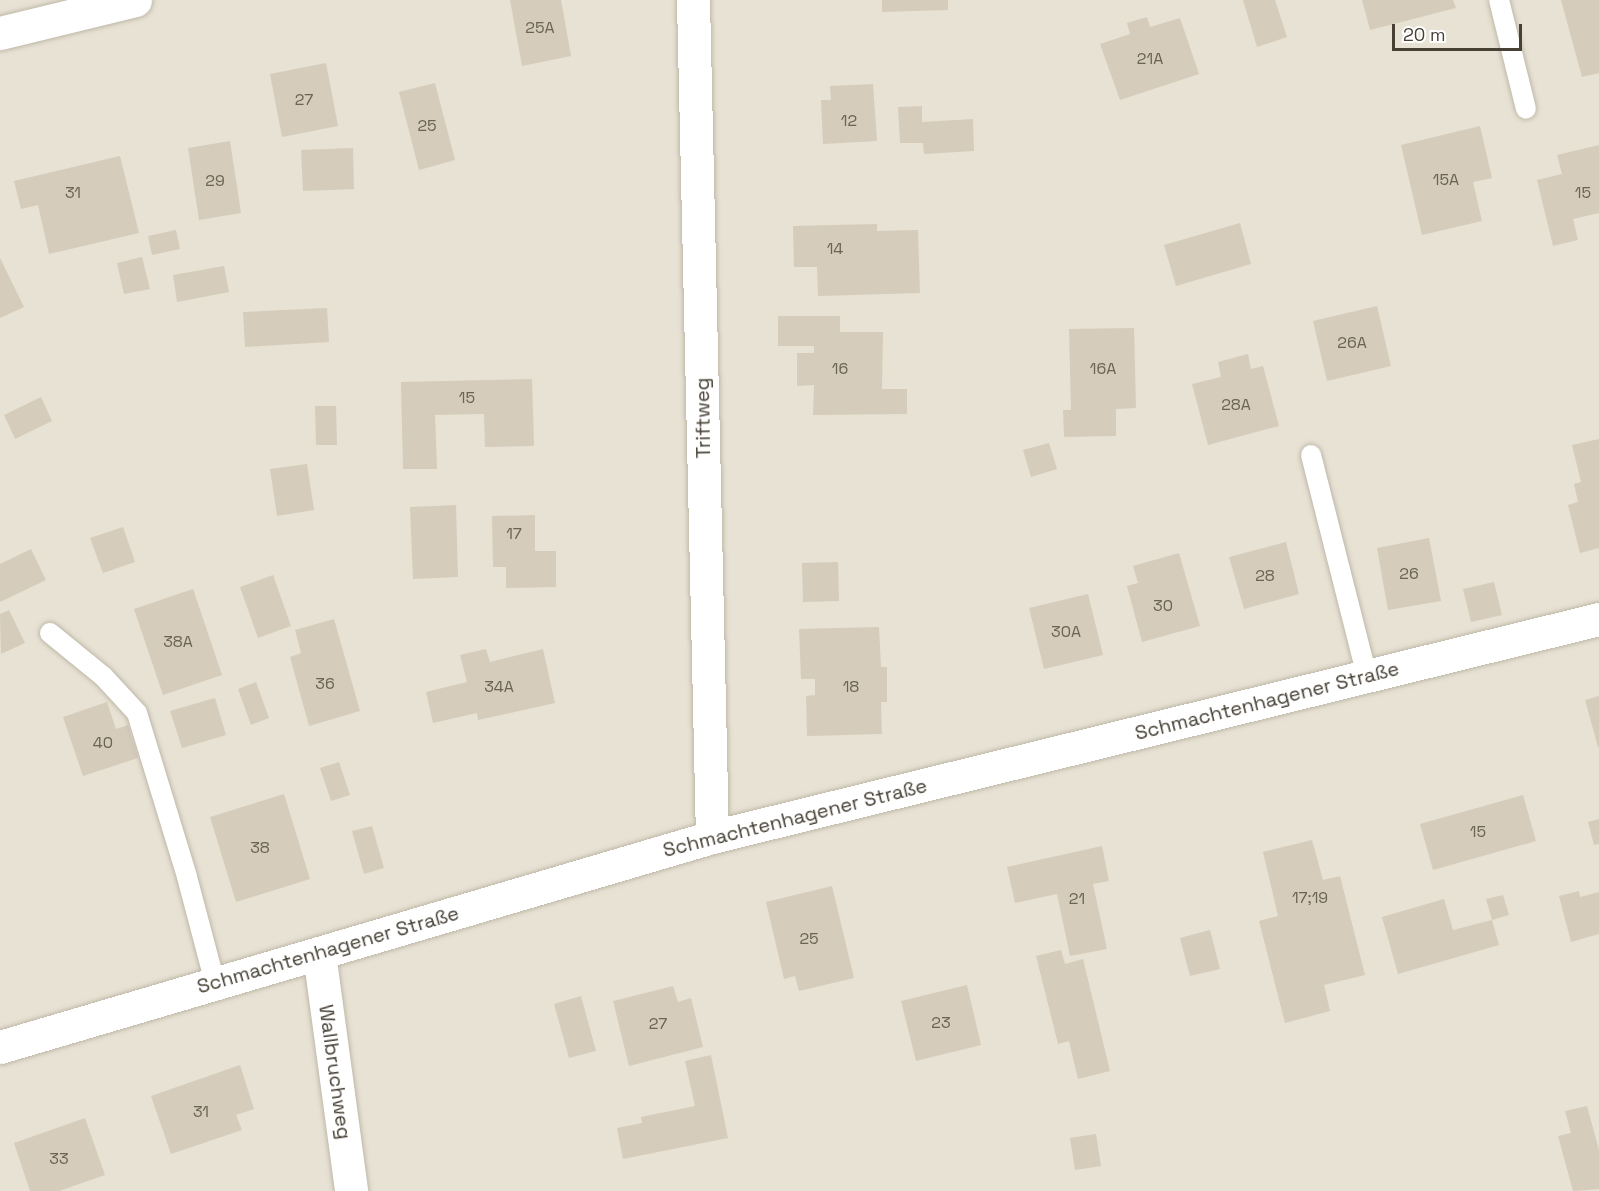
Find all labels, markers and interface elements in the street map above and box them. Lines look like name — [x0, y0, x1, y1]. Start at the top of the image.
scale bar — [1395, 12, 1526, 50]
house number: 25A — [525, 18, 555, 38]
text: 20 m — [1403, 23, 1446, 46]
house number: 21A — [1137, 49, 1163, 69]
house number: 27 — [295, 90, 313, 110]
house number: 12 — [841, 111, 857, 131]
house number: 25 — [417, 116, 437, 136]
house number: 15A — [1433, 170, 1459, 190]
house number: 29 — [205, 171, 225, 191]
house number: 31 — [65, 183, 81, 203]
house number: 15 — [1575, 183, 1591, 203]
house number: 14 — [827, 239, 843, 259]
house number: 26A — [1337, 333, 1367, 353]
house number: 16 — [832, 359, 848, 379]
house number: 16A — [1090, 359, 1116, 379]
street label: Triftweg — [690, 377, 716, 459]
house number: 15 — [459, 388, 475, 408]
house number: 28A — [1221, 395, 1251, 415]
house number: 17 — [506, 524, 522, 544]
house number: 26 — [1399, 564, 1419, 584]
house number: 28 — [1255, 566, 1275, 586]
house number: 30 — [1153, 596, 1173, 616]
house number: 30A — [1051, 622, 1081, 642]
house number: 38A — [163, 632, 193, 652]
street label: Schmachtenhagener Straße — [1132, 657, 1402, 745]
house number: 36 — [315, 674, 335, 694]
house number: 34A — [484, 677, 514, 697]
house number: 18 — [843, 677, 859, 697]
house number: 40 — [93, 733, 113, 753]
street label: Schmachtenhagener Straße — [660, 774, 930, 862]
house number: 15 — [1470, 822, 1486, 842]
house number: 38 — [250, 838, 270, 858]
house number: 17;19 — [1292, 888, 1328, 908]
house number: 21 — [1069, 889, 1085, 909]
street label: Schmachtenhagener Straße — [194, 901, 462, 999]
house number: 25 — [799, 929, 819, 949]
street label: Wallbruchweg — [314, 1003, 356, 1141]
house number: 23 — [931, 1013, 951, 1033]
house number: 27 — [649, 1014, 667, 1034]
house number: 31 — [193, 1102, 209, 1122]
house number: 33 — [49, 1149, 69, 1169]

